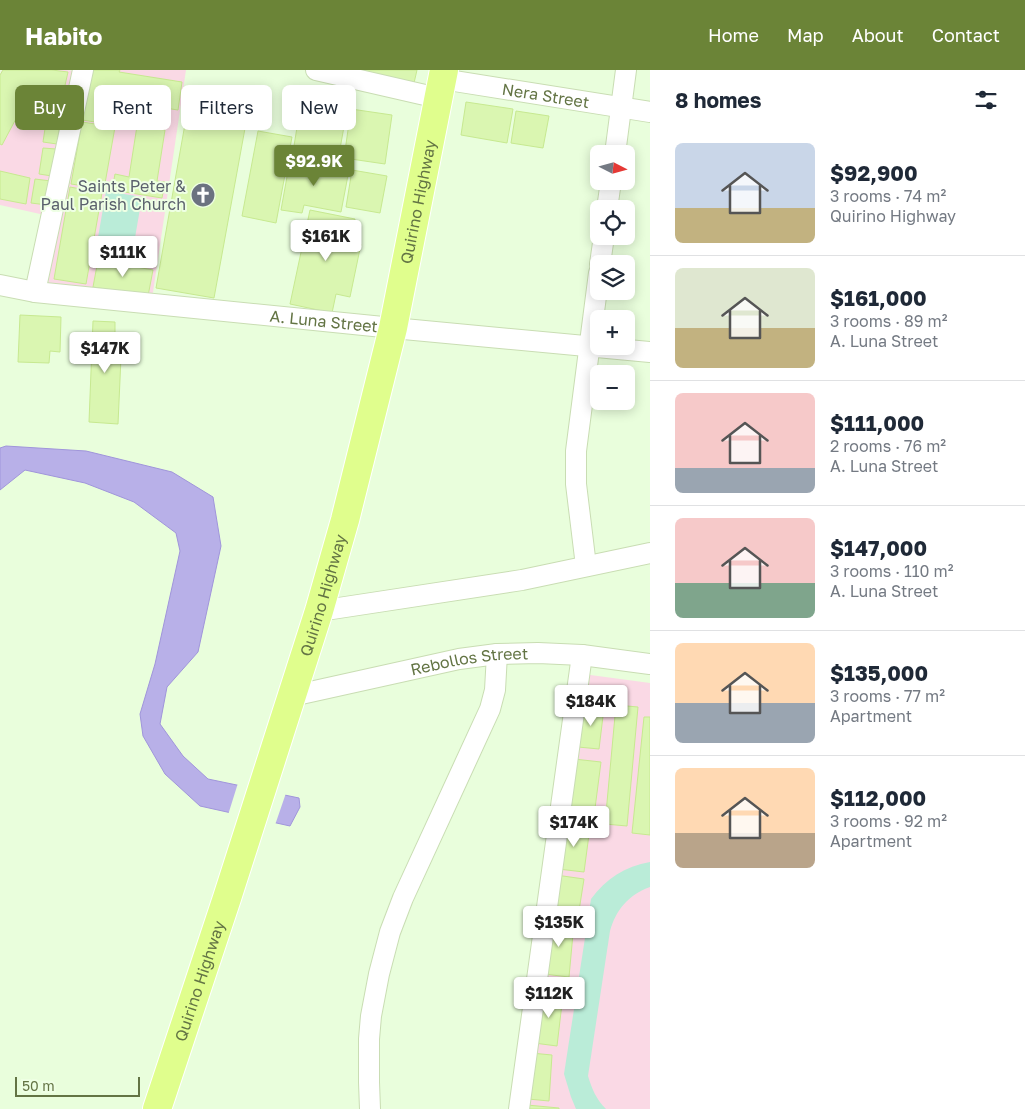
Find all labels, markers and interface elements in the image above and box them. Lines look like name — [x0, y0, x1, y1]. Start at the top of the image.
text: Habito — [25, 21, 103, 50]
text: Home — [708, 24, 759, 46]
text: Map — [787, 24, 824, 46]
text: About — [852, 24, 904, 46]
text: Contact — [932, 24, 1000, 46]
street label: Nera Street — [501, 79, 591, 112]
chip: Buy — [15, 85, 84, 130]
chip: Rent — [94, 85, 171, 130]
chip: Filters — [181, 85, 272, 130]
chip: New — [282, 85, 356, 130]
icon: filters — [972, 86, 1000, 114]
text: 8 homes — [675, 87, 762, 113]
street label: Quirino Highway — [396, 138, 440, 266]
pin: $92.9K — [273, 144, 355, 187]
north arrow — [590, 145, 635, 190]
map controls — [590, 145, 635, 410]
text: $92.9K — [285, 151, 343, 171]
text: $92,900 — [830, 160, 918, 186]
icon: home — [715, 163, 775, 223]
place label: Saints Peter & Paul Parish Church — [41, 176, 186, 214]
church icon: Saints Peter & Paul Parish Church — [190, 182, 216, 208]
text: 3 rooms · 74 m² — [830, 186, 946, 206]
button: locate — [590, 200, 635, 245]
text: Quirino Highway — [830, 206, 956, 226]
pin: $161K — [291, 220, 361, 262]
text: $161K — [302, 226, 350, 246]
pin: $111K — [88, 236, 158, 278]
text: $111K — [99, 242, 147, 262]
button: layers — [590, 255, 635, 300]
text: $161,000 — [830, 285, 927, 311]
icon: home — [715, 288, 775, 348]
street label: A. Luna Street — [269, 306, 379, 336]
button: + — [590, 310, 635, 355]
text: 3 rooms · 89 m² — [830, 311, 947, 331]
text: A. Luna Street — [830, 331, 938, 351]
pin: $147K — [70, 332, 140, 374]
text: $147K — [80, 338, 130, 358]
button: − — [590, 365, 635, 410]
text: $111,000 — [830, 410, 924, 436]
icon: home — [715, 413, 775, 473]
text: 2 rooms · 76 m² — [830, 436, 946, 456]
text: A. Luna Street — [830, 456, 938, 476]
street label: Quirino Highway — [295, 532, 350, 659]
text: $147,000 — [830, 535, 927, 561]
icon: home — [715, 538, 775, 598]
text: 3 rooms · 110 m² — [830, 561, 953, 581]
text: A. Luna Street — [830, 581, 938, 601]
street label: Rebollos Street — [408, 643, 528, 679]
text: $135,000 — [830, 660, 928, 686]
icon: home — [715, 663, 775, 723]
pin: $184K — [556, 684, 626, 727]
text: 3 rooms · 77 m² — [830, 686, 945, 706]
text: $184K — [566, 691, 616, 711]
text: Apartment — [830, 706, 912, 726]
text: $112,000 — [830, 785, 926, 811]
icon: home — [715, 788, 775, 848]
pin: $174K — [539, 806, 609, 848]
text: 3 rooms · 92 m² — [830, 811, 947, 831]
text: $174K — [549, 812, 599, 832]
text: Apartment — [830, 831, 912, 851]
pin: $135K — [524, 906, 594, 948]
text: $135K — [534, 912, 584, 932]
street label: Quirino Highway — [170, 918, 229, 1044]
pin: $112K — [514, 976, 584, 1019]
text: $112K — [525, 983, 573, 1003]
scale bar — [15, 1074, 140, 1097]
text: 50 m — [22, 1077, 55, 1094]

